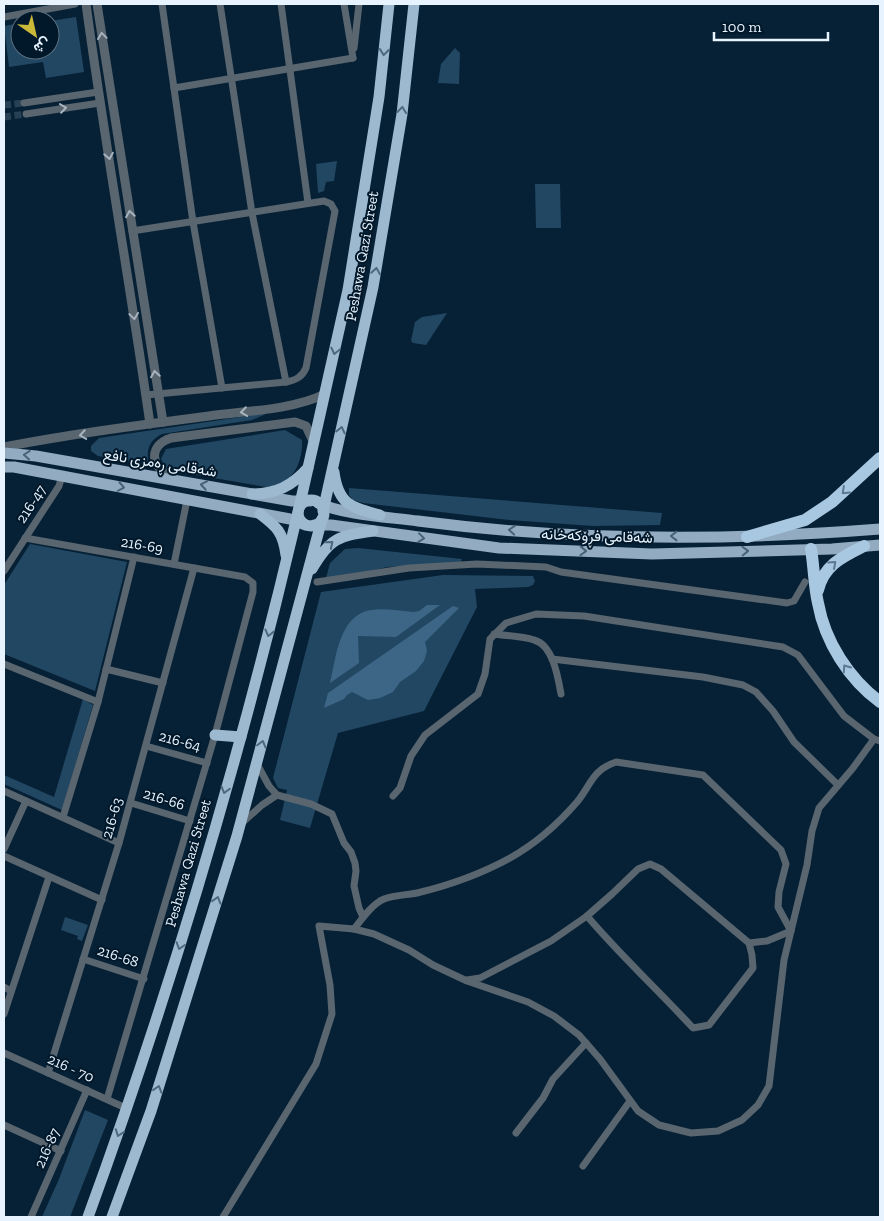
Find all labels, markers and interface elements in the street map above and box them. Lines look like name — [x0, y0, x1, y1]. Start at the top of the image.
north arrow — [10, 10, 60, 60]
scale bar — [714, 10, 828, 42]
text: 100 m — [722, 18, 761, 36]
one-way arrow — [97, 32, 108, 40]
text: ش — [30, 34, 54, 57]
one-way arrow — [379, 49, 390, 57]
one-way arrow — [59, 104, 67, 114]
one-way arrow — [396, 106, 407, 114]
one-way arrow — [103, 151, 113, 160]
street label: Peshawa Qazi Street — [342, 189, 382, 322]
one-way arrow — [125, 209, 135, 218]
one-way arrow — [370, 266, 380, 275]
one-way arrow — [128, 313, 139, 321]
one-way arrow — [330, 346, 341, 355]
one-way arrow — [151, 370, 161, 379]
one-way arrow — [239, 406, 248, 416]
one-way arrow — [335, 425, 346, 434]
one-way arrow — [78, 429, 87, 439]
street label: شەقامی ڕەمزی نافع — [102, 445, 218, 484]
one-way arrow — [22, 450, 30, 461]
one-way arrow — [200, 480, 208, 490]
street label: 216-47 — [12, 482, 50, 526]
one-way arrow — [116, 482, 125, 492]
one-way arrow — [841, 485, 850, 494]
one-way arrow — [508, 525, 516, 536]
street label: شەقامی فڕۆکەخانە — [541, 525, 653, 550]
one-way arrow — [670, 531, 678, 542]
street label: 216-69 — [119, 532, 165, 558]
one-way arrow — [417, 532, 426, 542]
one-way arrow — [325, 541, 334, 550]
one-way arrow — [580, 546, 587, 556]
one-way arrow — [742, 546, 750, 556]
one-way arrow — [827, 561, 836, 570]
one-way arrow — [264, 629, 275, 638]
one-way arrow — [843, 664, 852, 673]
street label: 216-64 — [157, 727, 203, 755]
one-way arrow — [256, 741, 266, 749]
street label: 216-66 — [141, 784, 187, 814]
one-way arrow — [221, 785, 231, 793]
street label: 216-63 — [98, 795, 126, 841]
street label: Peshawa Qazi Street — [161, 797, 215, 929]
one-way arrow — [211, 897, 221, 905]
street label: 216-68 — [95, 941, 141, 971]
one-way arrow — [176, 941, 186, 949]
street label: 216 - 70 — [45, 1050, 97, 1086]
one-way arrow — [152, 1085, 162, 1094]
street label: 216-87 — [30, 1125, 64, 1171]
one-way arrow — [115, 1129, 125, 1137]

